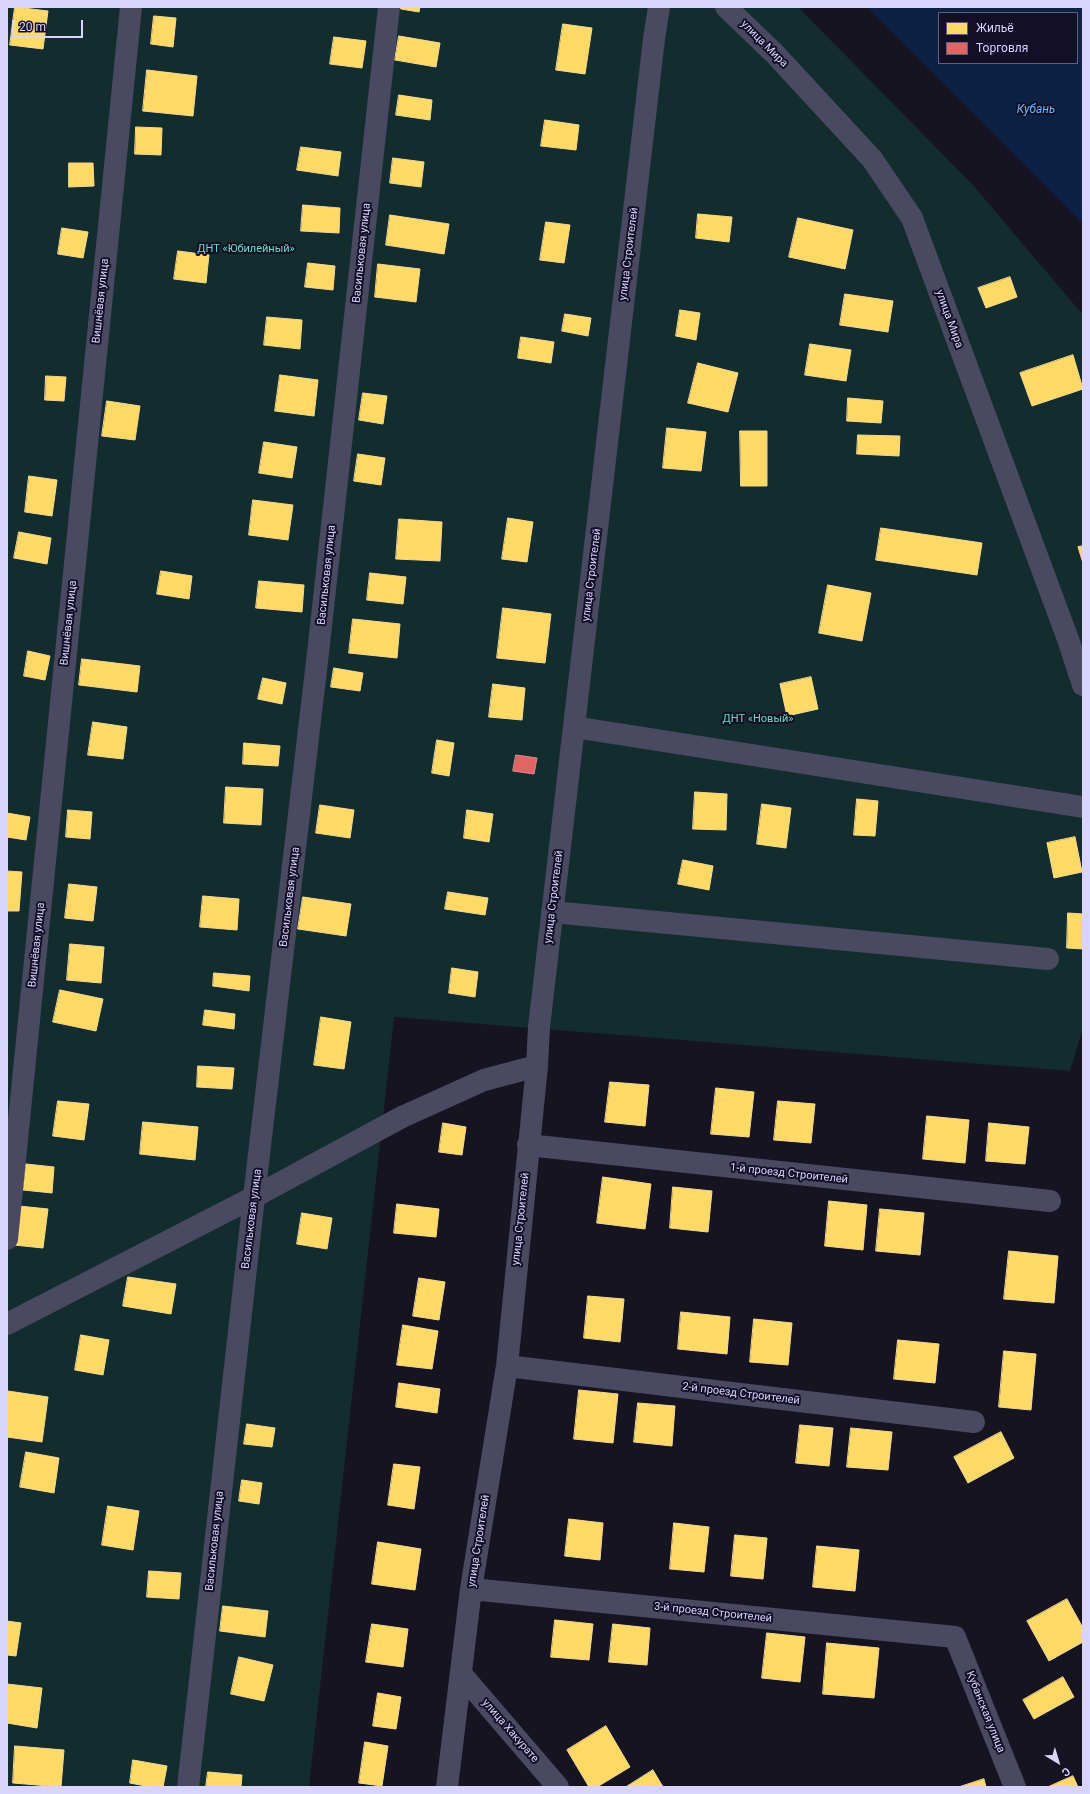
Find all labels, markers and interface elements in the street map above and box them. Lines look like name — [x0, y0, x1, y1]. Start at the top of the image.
scale bar — [14, 12, 85, 38]
legend — [938, 12, 1078, 64]
street label: улица Мира — [738, 18, 790, 70]
text: 20 m — [19, 20, 46, 34]
text: Жильё — [976, 21, 1014, 35]
text: Торговля — [976, 41, 1028, 55]
water label: Кубань — [1017, 103, 1055, 117]
street label: Васильковая улица — [350, 202, 374, 304]
street label: улица Строителей — [617, 207, 641, 301]
park label: ДНТ «Юбилейный» — [197, 242, 295, 256]
street label: Вишнёвая улица — [90, 258, 112, 344]
street label: улица Мира — [932, 288, 966, 350]
street label: Васильковая улица — [315, 524, 339, 626]
street label: улица Строителей — [580, 528, 604, 622]
street label: Вишнёвая улица — [58, 580, 80, 666]
park label: ДНТ «Новый» — [723, 712, 793, 726]
street label: Васильковая улица — [277, 846, 303, 948]
street label: улица Строителей — [542, 850, 566, 944]
street label: Вишнёвая улица — [26, 902, 48, 988]
street label: 1-й проезд Строителей — [729, 1161, 849, 1187]
street label: Васильковая улица — [239, 1168, 265, 1270]
street label: улица Строителей — [510, 1172, 532, 1266]
street label: 2-й проезд Строителей — [681, 1380, 801, 1408]
street label: Васильковая улица — [203, 1490, 227, 1592]
street label: улица Строителей — [465, 1494, 493, 1588]
street label: 3-й проезд Строителей — [653, 1600, 773, 1626]
street label: Кубанская улица — [963, 1669, 1007, 1755]
street label: улица Хакурате — [479, 1697, 541, 1765]
north arrow — [1038, 1742, 1078, 1782]
text: С — [1059, 1765, 1073, 1779]

